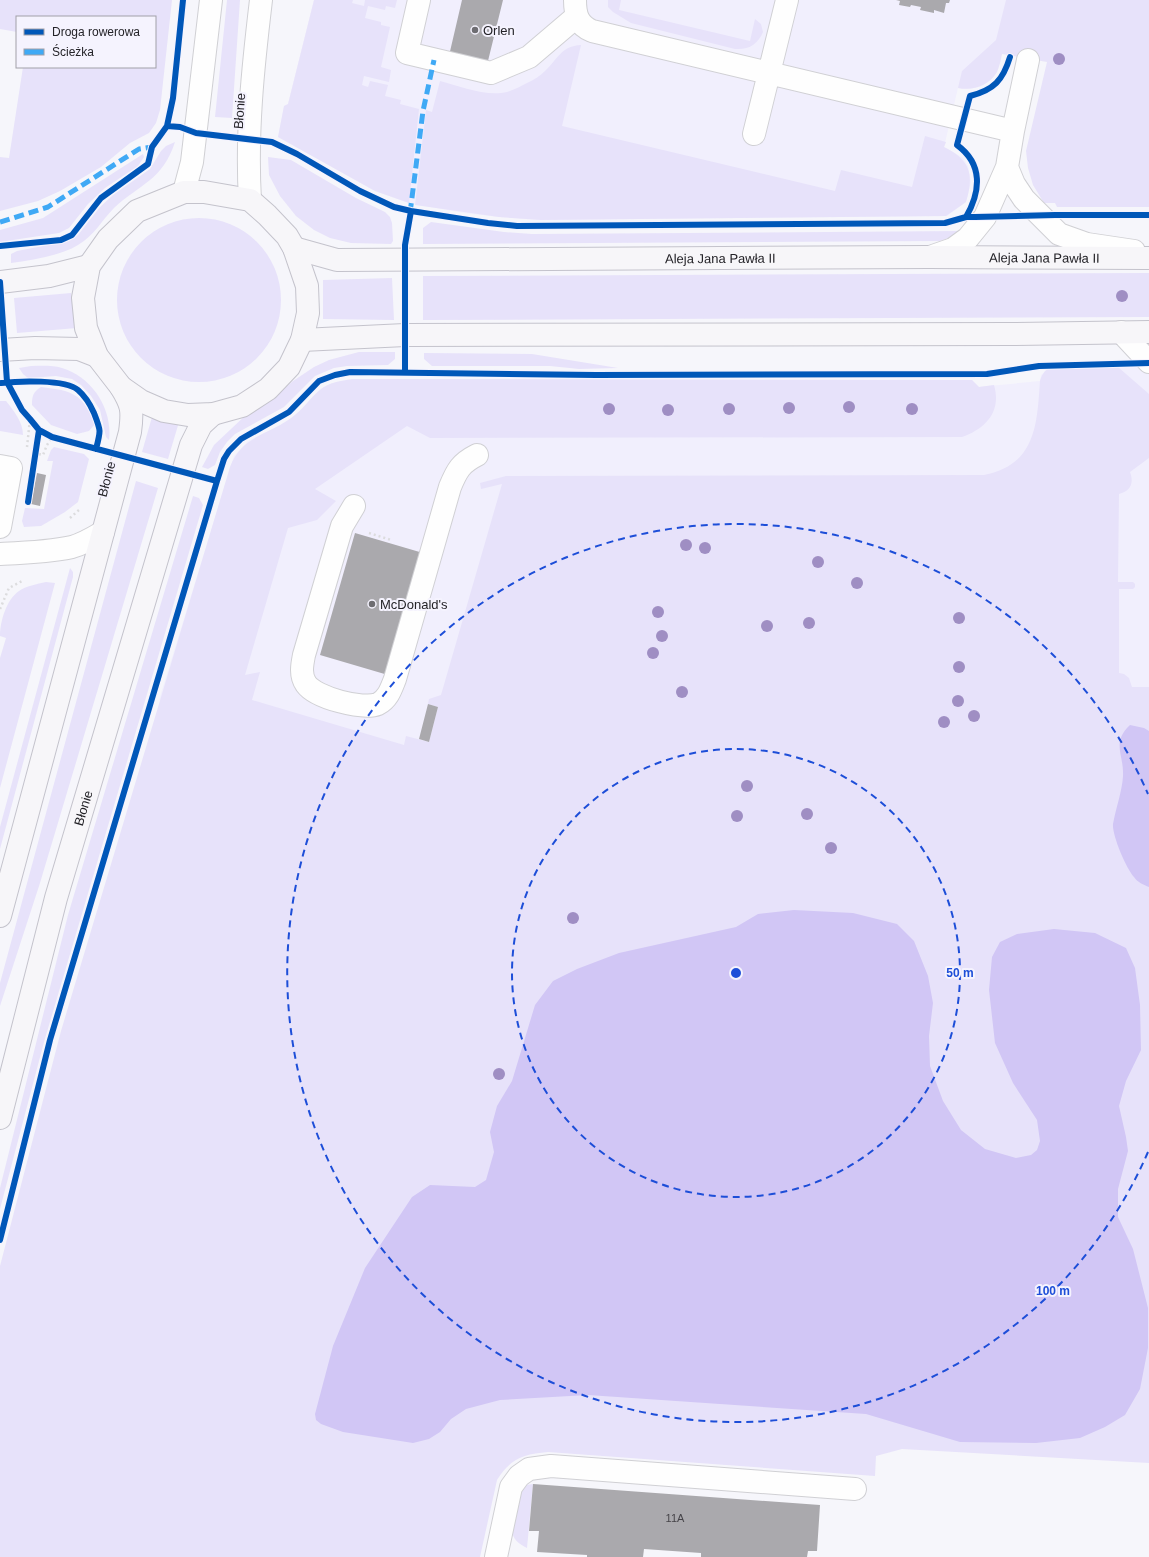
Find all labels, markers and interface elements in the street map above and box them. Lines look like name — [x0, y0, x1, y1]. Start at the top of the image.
legend — [16, 16, 156, 68]
place label: Orlen — [483, 23, 515, 38]
text: Droga rowerowa — [52, 25, 140, 39]
marker: Orlen — [470, 25, 480, 35]
text: Ścieżka — [52, 44, 94, 59]
street label: Błonie — [231, 92, 248, 130]
street label: Aleja Jana Pawła II — [989, 250, 1100, 266]
street label: Aleja Jana Pawła II — [665, 251, 776, 266]
street label: Błonie — [95, 460, 118, 499]
place label: McDonald's — [380, 597, 448, 612]
marker: McDonald's — [367, 599, 377, 609]
street label: Błonie — [71, 789, 96, 828]
centre of rings — [729, 966, 743, 980]
text: 50 m — [946, 966, 974, 980]
text: 100 m — [1036, 1284, 1070, 1298]
house number: 11A — [666, 1512, 685, 1524]

